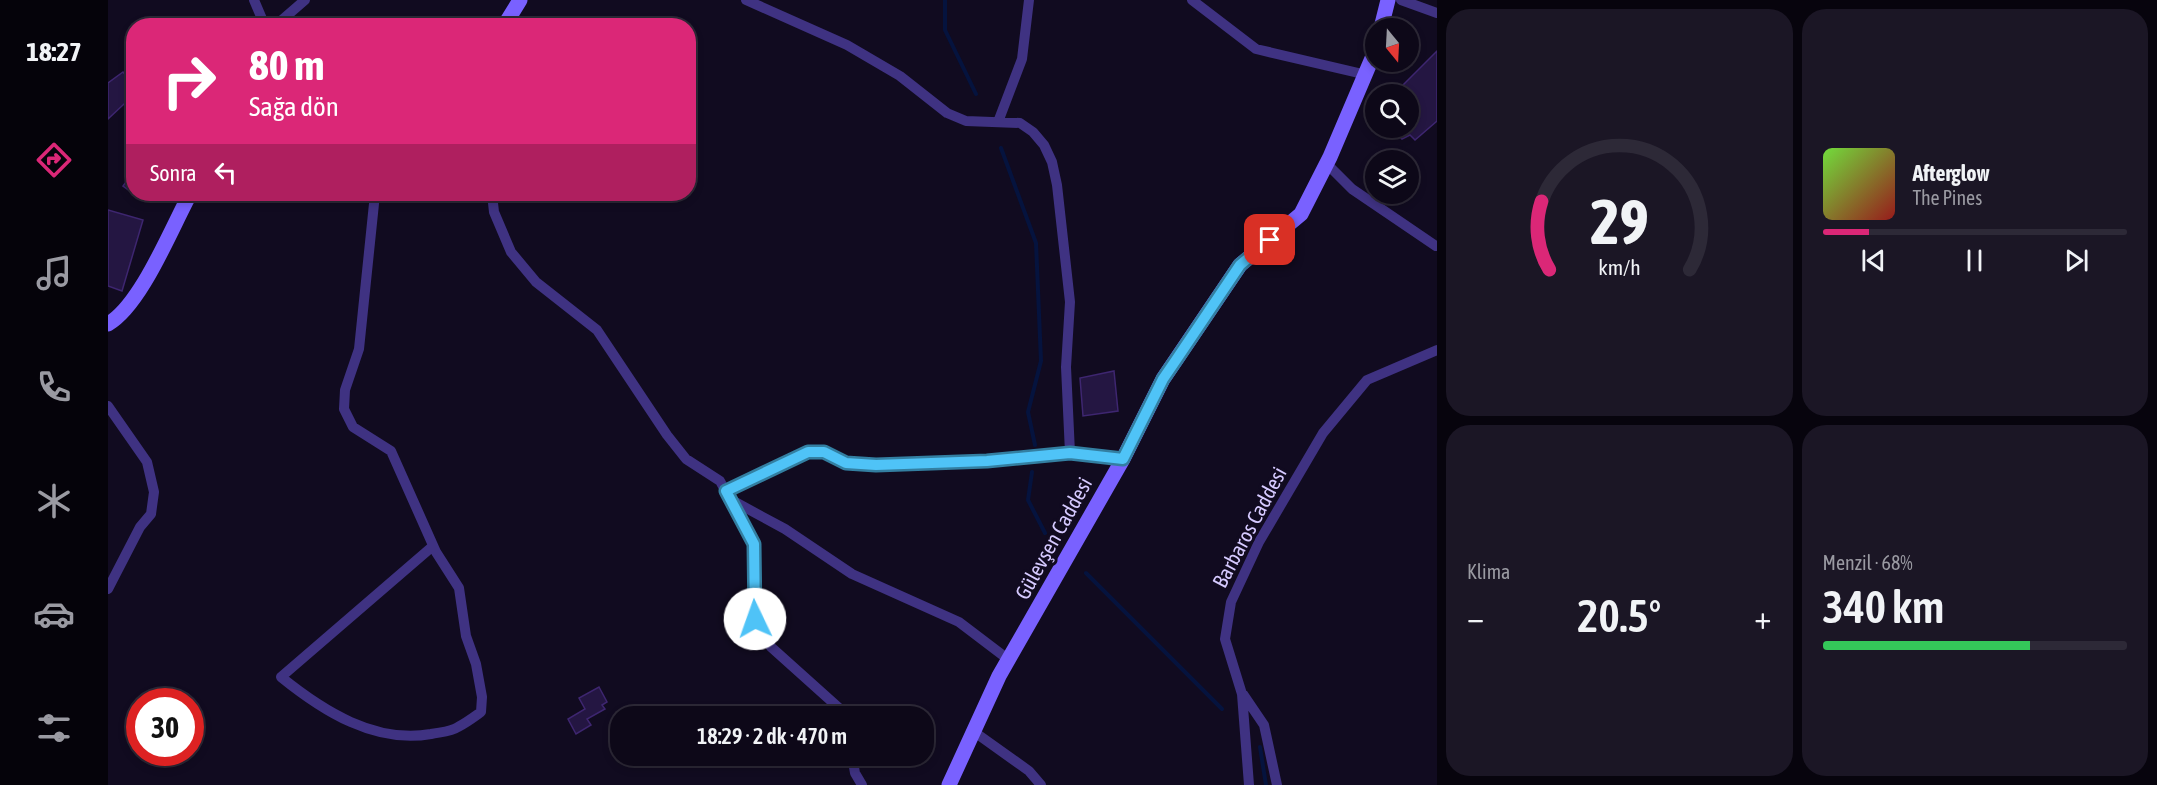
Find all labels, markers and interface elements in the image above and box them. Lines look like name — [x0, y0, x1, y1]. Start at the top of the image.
north arrow — [1365, 18, 1419, 72]
map controls — [1365, 18, 1419, 204]
text: 18:27 — [26, 36, 82, 67]
text: 80 m — [249, 41, 324, 89]
icon: right — [150, 42, 228, 120]
button: search — [1365, 84, 1419, 138]
text: Sağa dön — [249, 91, 339, 122]
icon: directions — [33, 139, 75, 181]
button: layers — [1365, 150, 1419, 204]
icon: left — [209, 156, 242, 189]
text: Sonra — [150, 160, 197, 186]
text: Afterglow — [1913, 160, 1990, 186]
text: 29 — [1590, 186, 1649, 257]
text: The Pines — [1913, 186, 1982, 209]
pin — [1244, 214, 1295, 265]
icon: arrive — [1253, 223, 1286, 256]
icon: previous — [1857, 244, 1890, 277]
icon: pause — [1958, 244, 1991, 277]
icon: next — [2060, 244, 2093, 277]
icon: music — [33, 252, 75, 294]
text: km/h — [1598, 255, 1641, 280]
icon: phone — [33, 366, 75, 408]
street label: Barbaros Caddesi — [1207, 463, 1291, 591]
street label: Gülevşen Caddesi — [1010, 473, 1096, 603]
icon: climate — [33, 480, 75, 522]
text: Menzil · 68% — [1823, 551, 1913, 574]
text: Klima — [1467, 560, 1510, 583]
text: 340 km — [1823, 581, 1944, 633]
position arrow — [723, 587, 787, 651]
text: 20.5° — [1577, 590, 1661, 642]
icon: car — [33, 593, 75, 635]
text: − — [1467, 598, 1484, 636]
text: + — [1754, 598, 1771, 636]
speed limit sign: 30 — [126, 688, 204, 766]
icon: filters — [33, 707, 75, 749]
text: 18:29 · 2 dk · 470 m — [697, 723, 847, 749]

